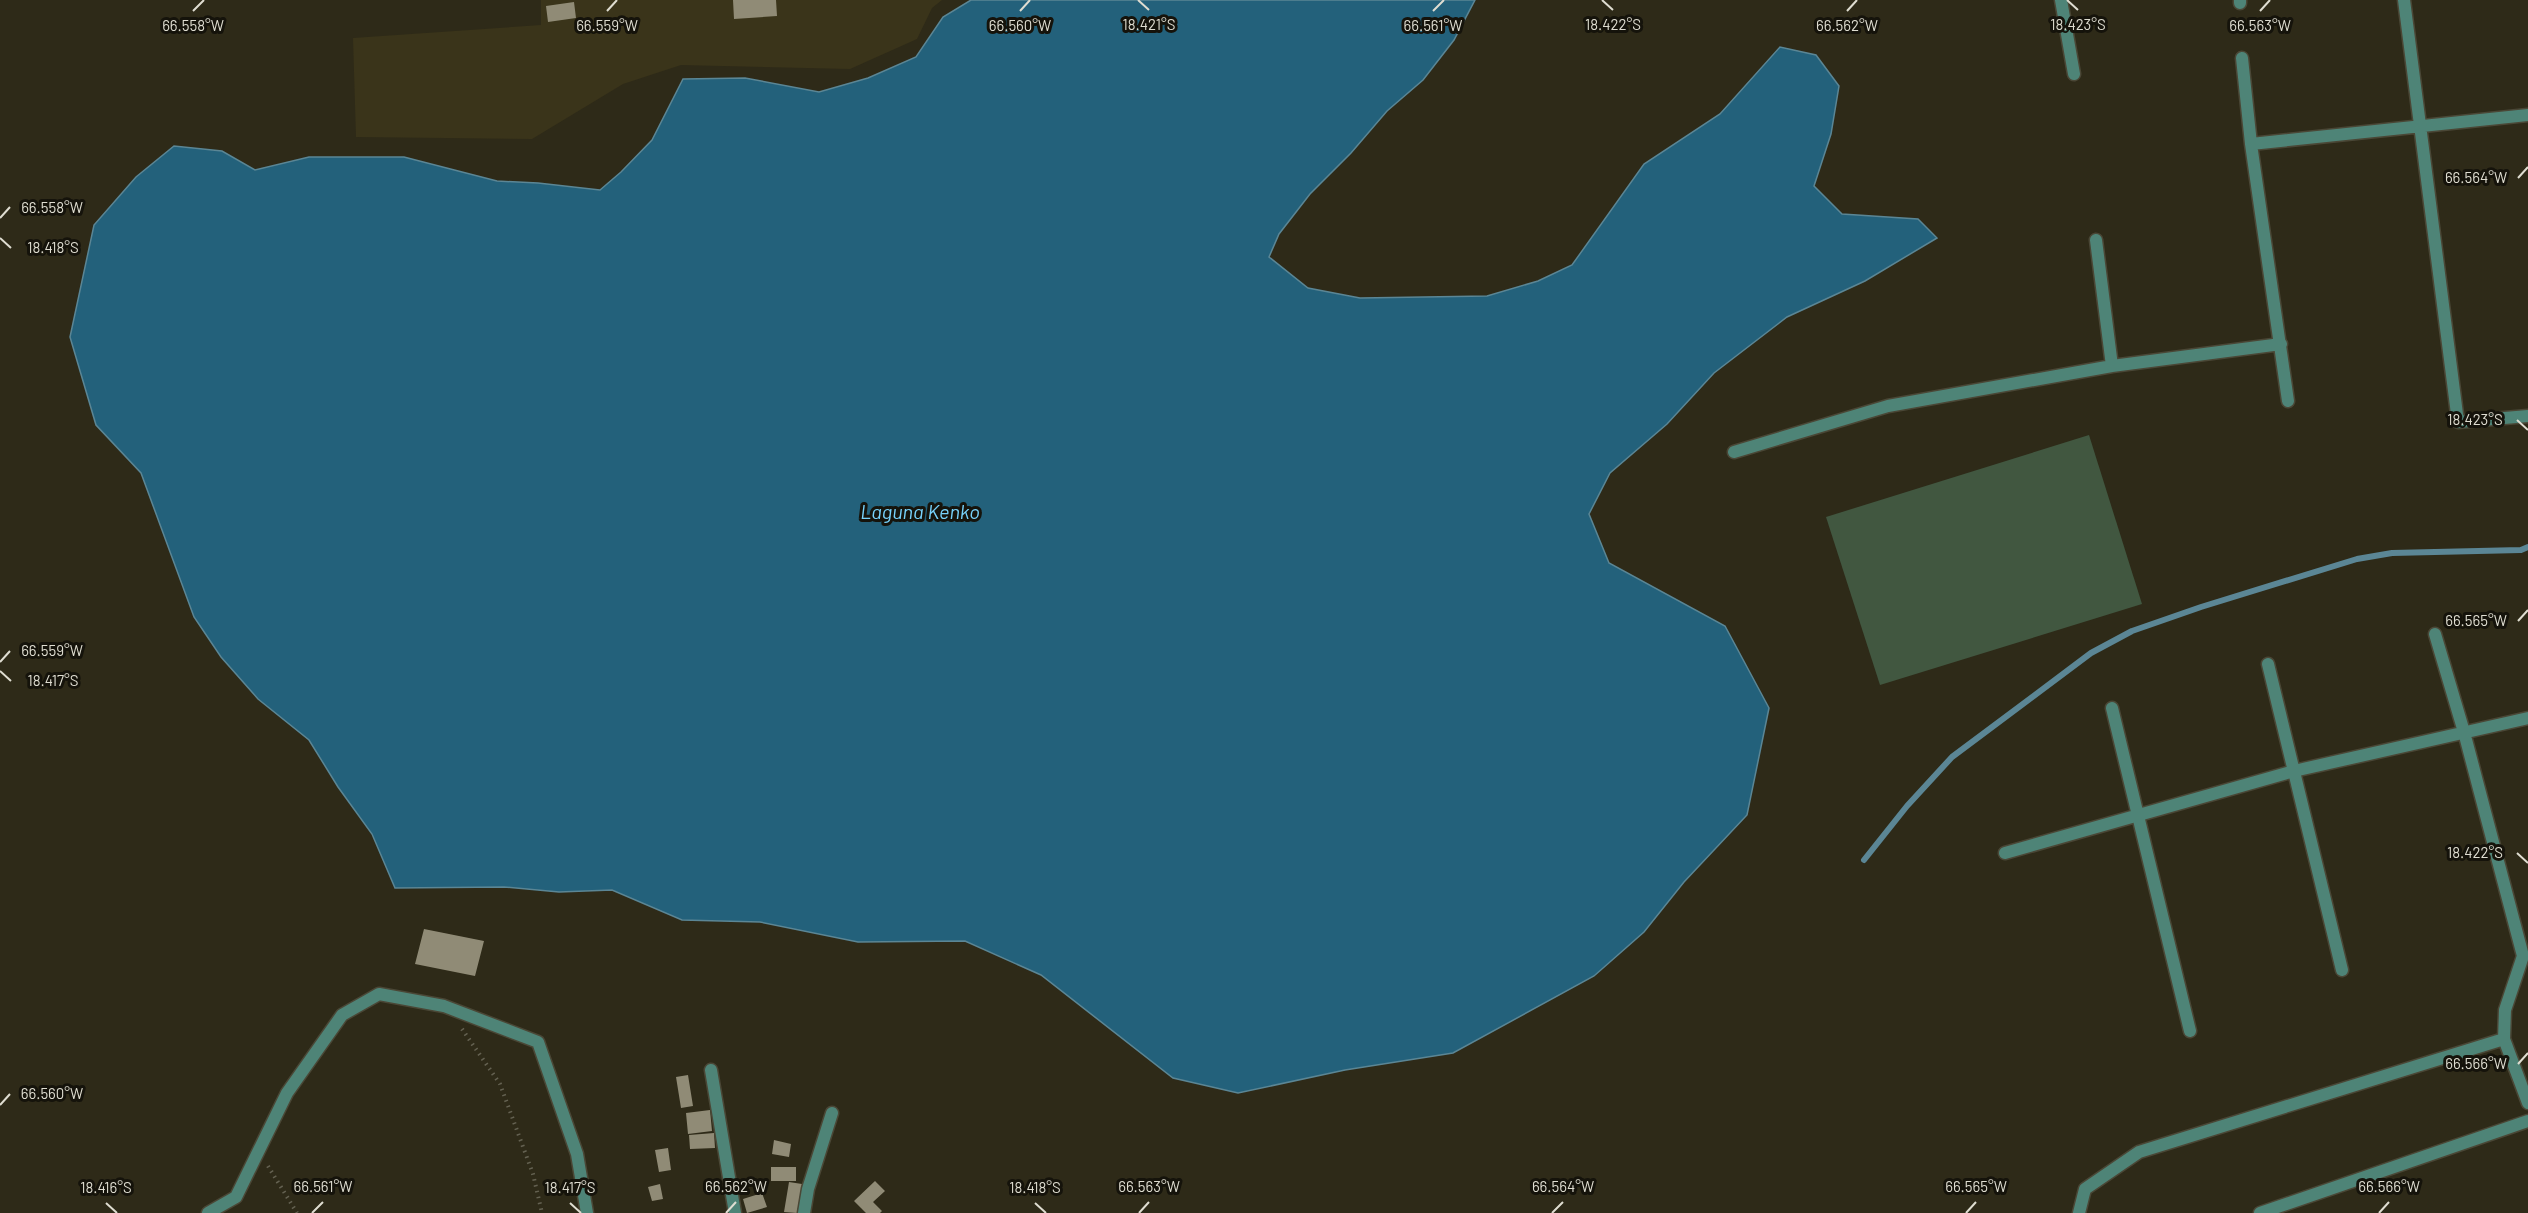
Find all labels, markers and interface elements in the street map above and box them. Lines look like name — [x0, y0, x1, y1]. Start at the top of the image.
text: 18.421°S — [1122, 15, 1176, 33]
text: 18.422°S — [1585, 15, 1641, 33]
text: 18.423°S — [2050, 15, 2106, 33]
text: 66.558°W — [162, 16, 224, 34]
text: 66.559°W — [576, 16, 638, 34]
text: 66.560°W — [989, 16, 1051, 34]
text: 66.561°W — [1404, 16, 1462, 34]
text: 66.562°W — [1816, 16, 1878, 34]
text: 66.563°W — [2229, 16, 2291, 34]
text: 66.564°W — [2445, 168, 2507, 186]
text: 66.558°W — [21, 198, 83, 216]
text: 18.418°S — [27, 238, 79, 256]
text: 18.423°S — [2447, 410, 2503, 428]
water label: Laguna Kenko — [860, 499, 980, 523]
text: 66.565°W — [2445, 611, 2507, 629]
text: 66.559°W — [21, 641, 83, 659]
text: 18.417°S — [28, 671, 78, 689]
text: 18.422°S — [2447, 843, 2503, 861]
text: 66.566°W — [2445, 1054, 2507, 1072]
text: 66.560°W — [21, 1084, 83, 1102]
text: 66.561°W — [294, 1177, 352, 1195]
text: 66.562°W — [705, 1177, 767, 1195]
text: 66.563°W — [1118, 1177, 1180, 1195]
text: 66.564°W — [1532, 1177, 1594, 1195]
text: 66.565°W — [1945, 1177, 2007, 1195]
text: 66.566°W — [2358, 1177, 2420, 1195]
text: 18.416°S — [80, 1178, 132, 1196]
text: 18.417°S — [545, 1178, 595, 1196]
text: 18.418°S — [1009, 1178, 1061, 1196]

